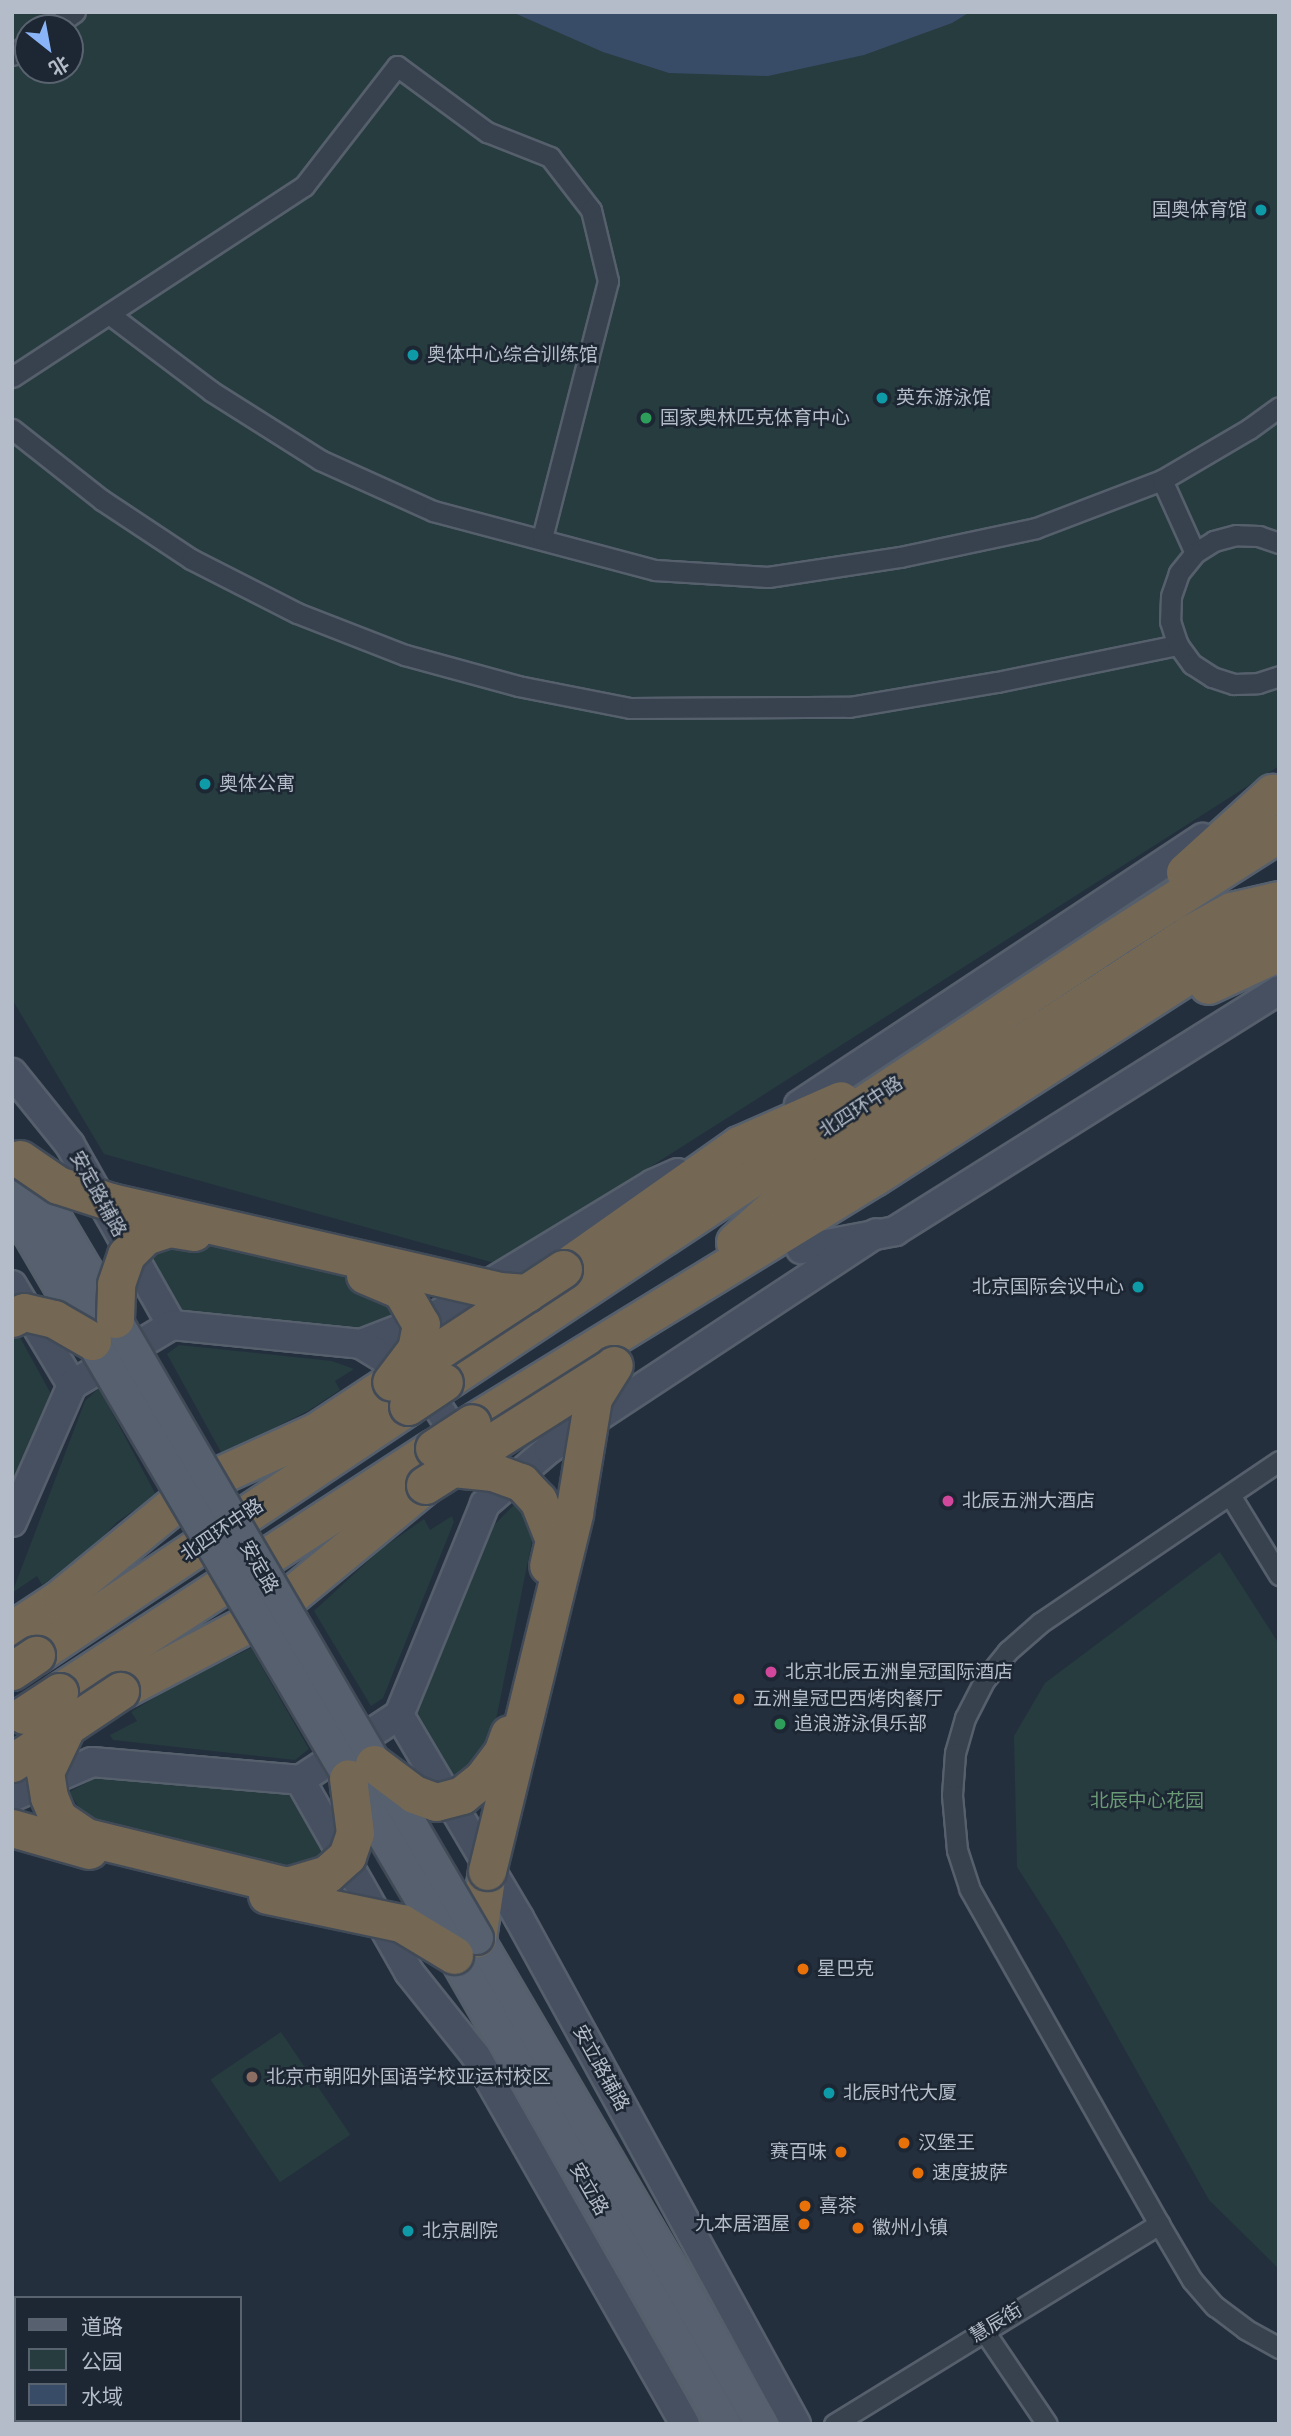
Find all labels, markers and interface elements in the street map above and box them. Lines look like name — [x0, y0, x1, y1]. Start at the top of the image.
north arrow — [14, 14, 84, 84]
text: 北 — [45, 51, 73, 80]
place label: 国奥体育馆 — [1152, 199, 1247, 221]
marker: 国奥体育馆 — [1253, 202, 1269, 218]
place label: 奥体中心综合训练馆 — [427, 344, 598, 366]
marker: 奥体中心综合训练馆 — [405, 347, 421, 363]
place label: 英东游泳馆 — [896, 387, 991, 409]
marker: 英东游泳馆 — [874, 390, 890, 406]
place label: 国家奥林匹克体育中心 — [660, 407, 850, 429]
marker: 国家奥林匹克体育中心 — [638, 410, 654, 426]
place label: 奥体公寓 — [219, 773, 295, 795]
marker: 奥体公寓 — [197, 776, 213, 792]
street label: 北四环中路 — [815, 1072, 907, 1142]
street label: 安定路辅路 — [65, 1147, 131, 1241]
place label: 北京国际会议中心 — [972, 1276, 1124, 1298]
marker: 北京国际会议中心 — [1130, 1279, 1146, 1295]
place label: 北辰五洲大酒店 — [962, 1490, 1095, 1512]
marker: 北辰五洲大酒店 — [940, 1493, 956, 1509]
street label: 北四环中路 — [176, 1494, 268, 1566]
street label: 安定路 — [235, 1537, 283, 1597]
place label: 北京北辰五洲皇冠国际酒店 — [785, 1661, 1013, 1683]
marker: 北京北辰五洲皇冠国际酒店 — [763, 1664, 779, 1680]
place label: 五洲皇冠巴西烤肉餐厅 — [753, 1688, 943, 1710]
marker: 五洲皇冠巴西烤肉餐厅 — [731, 1691, 747, 1707]
place label: 追浪游泳俱乐部 — [794, 1713, 927, 1735]
marker: 追浪游泳俱乐部 — [772, 1716, 788, 1732]
park label: 北辰中心花园 — [1090, 1790, 1204, 1812]
place label: 星巴克 — [817, 1958, 874, 1980]
marker: 星巴克 — [795, 1961, 811, 1977]
street label: 安立路辅路 — [568, 2021, 634, 2115]
place label: 北京市朝阳外国语学校亚运村校区 — [266, 2066, 551, 2088]
marker: 北京市朝阳外国语学校亚运村校区 — [244, 2069, 260, 2085]
place label: 北辰时代大厦 — [843, 2082, 957, 2104]
marker: 北辰时代大厦 — [821, 2085, 837, 2101]
place label: 汉堡王 — [918, 2132, 975, 2154]
marker: 汉堡王 — [896, 2135, 912, 2151]
place label: 赛百味 — [770, 2141, 827, 2163]
marker: 赛百味 — [833, 2144, 849, 2160]
street label: 安立路 — [565, 2159, 613, 2219]
place label: 速度披萨 — [932, 2162, 1008, 2184]
marker: 速度披萨 — [910, 2165, 926, 2181]
place label: 喜茶 — [819, 2195, 857, 2217]
marker: 喜茶 — [797, 2198, 813, 2214]
place label: 九本居酒屋 — [695, 2213, 790, 2235]
marker: 九本居酒屋 — [796, 2216, 812, 2232]
place label: 徽州小镇 — [872, 2217, 948, 2239]
place label: 北京剧院 — [422, 2220, 498, 2242]
marker: 徽州小镇 — [850, 2220, 866, 2236]
marker: 北京剧院 — [400, 2223, 416, 2239]
legend — [14, 2296, 242, 2422]
street label: 慧辰街 — [966, 2299, 1026, 2347]
text: 道路 — [81, 2314, 123, 2339]
text: 公园 — [81, 2349, 123, 2374]
text: 水域 — [81, 2384, 123, 2409]

